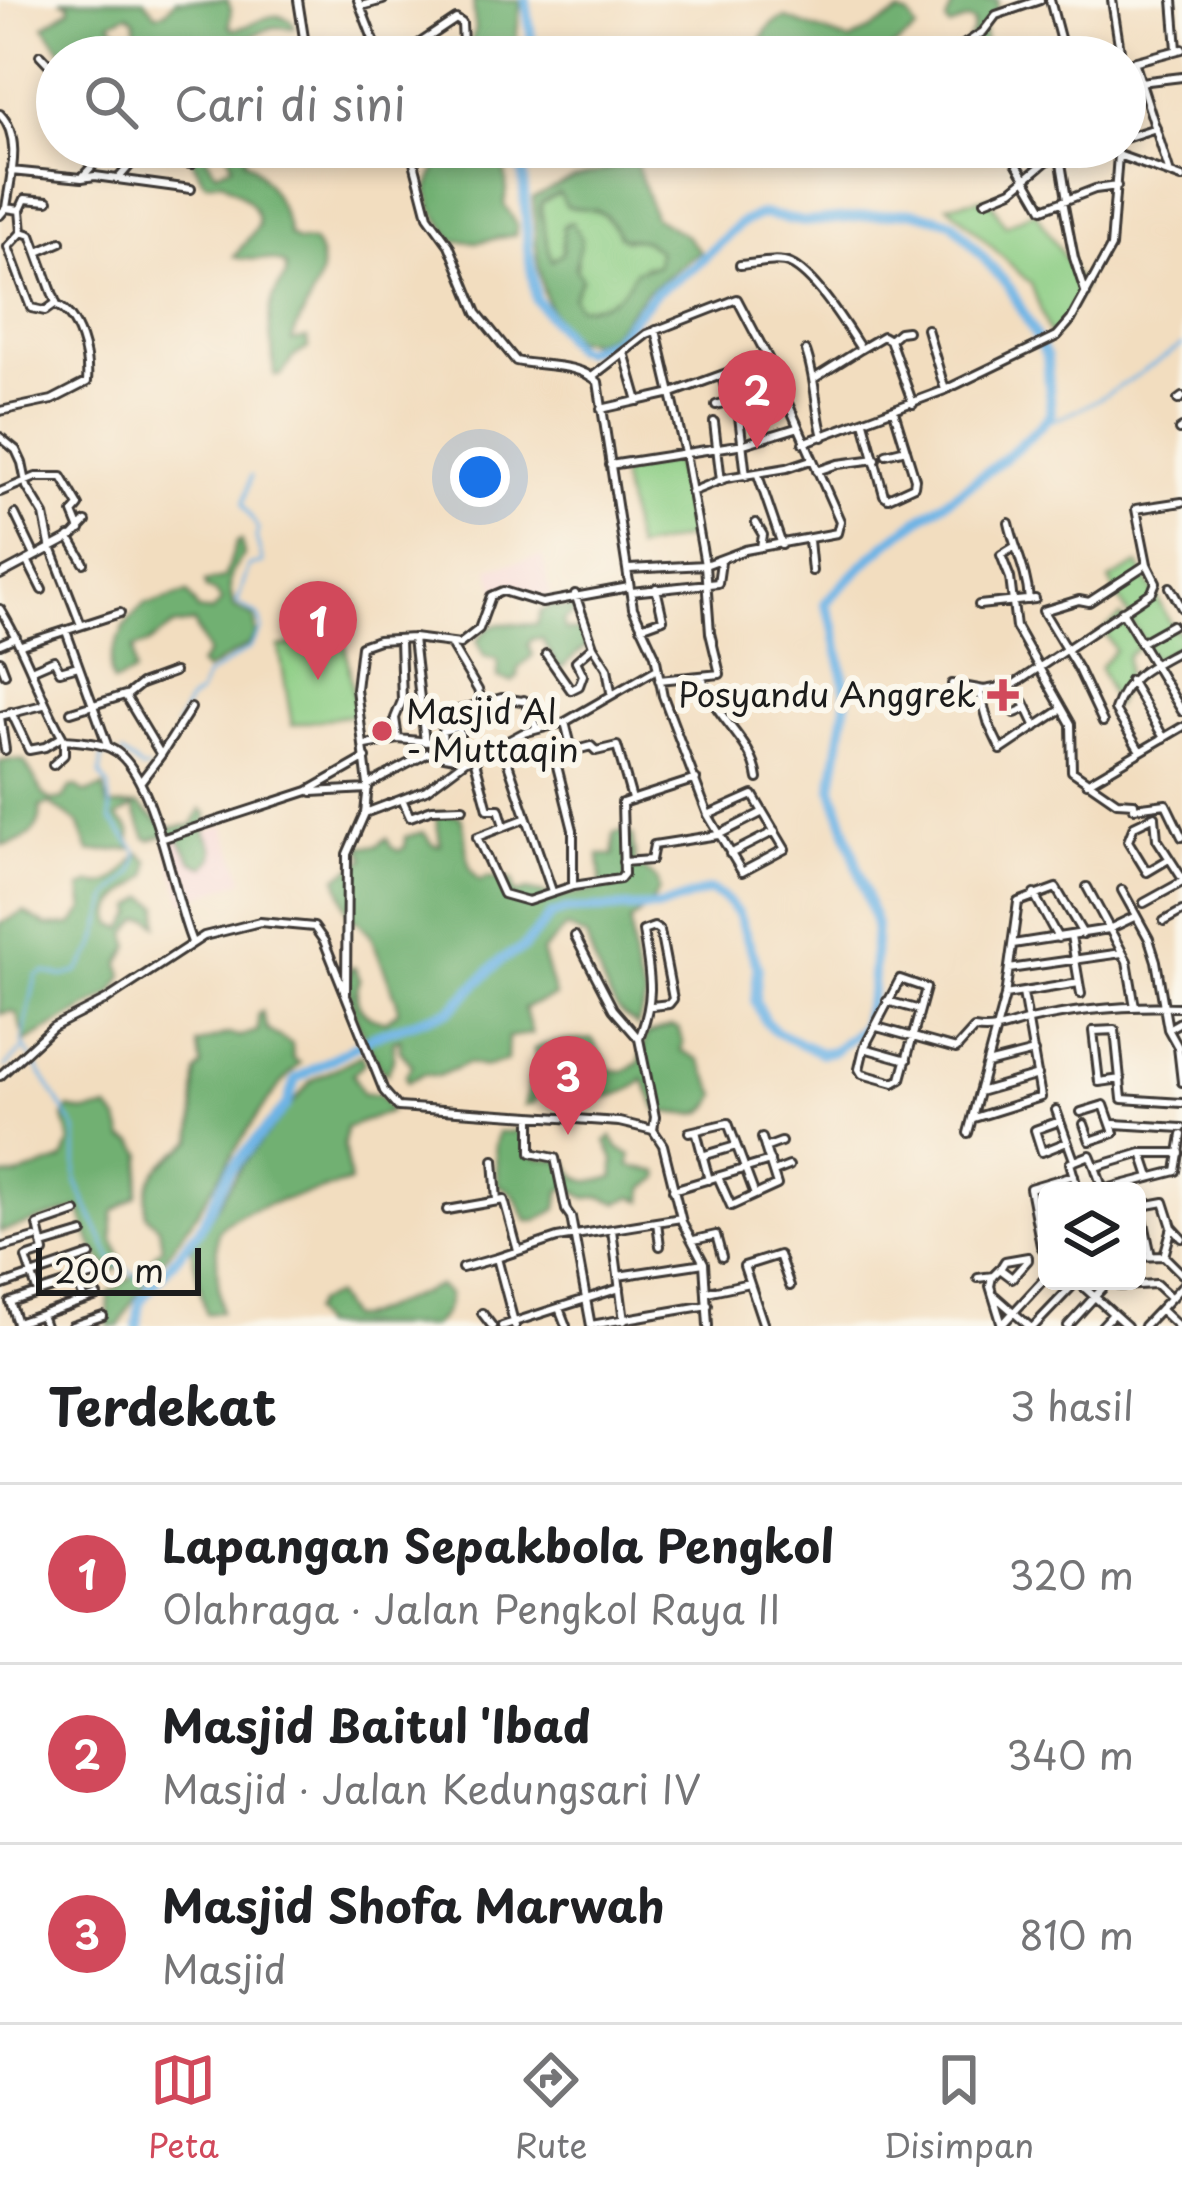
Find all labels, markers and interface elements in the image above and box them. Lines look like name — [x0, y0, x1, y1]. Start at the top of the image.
search box — [36, 36, 1146, 168]
text: Cari di sini — [174, 68, 406, 136]
icon: search — [78, 69, 144, 135]
pin: 2 — [718, 350, 796, 449]
your location — [450, 447, 510, 507]
pin: 1 — [279, 581, 357, 680]
place label: Posyandu Anggrek — [678, 668, 976, 718]
marker: Posyandu Anggrek — [987, 679, 1019, 711]
place label: Masjid Al - Muttaqin — [406, 685, 579, 773]
marker: Masjid Al - Muttaqin — [369, 718, 395, 744]
pin: 3 — [529, 1036, 607, 1135]
map controls — [1038, 1182, 1146, 1290]
button: layers — [1038, 1182, 1146, 1290]
scale bar — [36, 1242, 201, 1295]
text: 200 m — [54, 1244, 164, 1294]
text: Terdekat — [48, 1366, 277, 1443]
text: 3 hasil — [1010, 1375, 1134, 1434]
text: Lapangan Sepakbola Pengkol — [162, 1510, 834, 1578]
text: 1 — [78, 1544, 96, 1603]
text: 320 m — [1009, 1544, 1134, 1603]
text: Olahraga · Jalan Pengkol Raya II — [162, 1578, 780, 1637]
text: Masjid Baitul 'Ibad — [162, 1690, 591, 1758]
text: 2 — [73, 1724, 101, 1783]
text: 340 m — [1006, 1724, 1134, 1783]
text: Masjid · Jalan Kedungsari IV — [162, 1758, 701, 1817]
text: Masjid Shofa Marwah — [162, 1870, 665, 1938]
text: 3 — [74, 1904, 100, 1963]
text: 810 m — [1019, 1904, 1134, 1963]
text: Masjid — [162, 1938, 287, 1997]
tab: Peta — [148, 2047, 219, 2169]
tab: Rute — [515, 2047, 588, 2169]
tab: Disimpan — [883, 2047, 1034, 2169]

